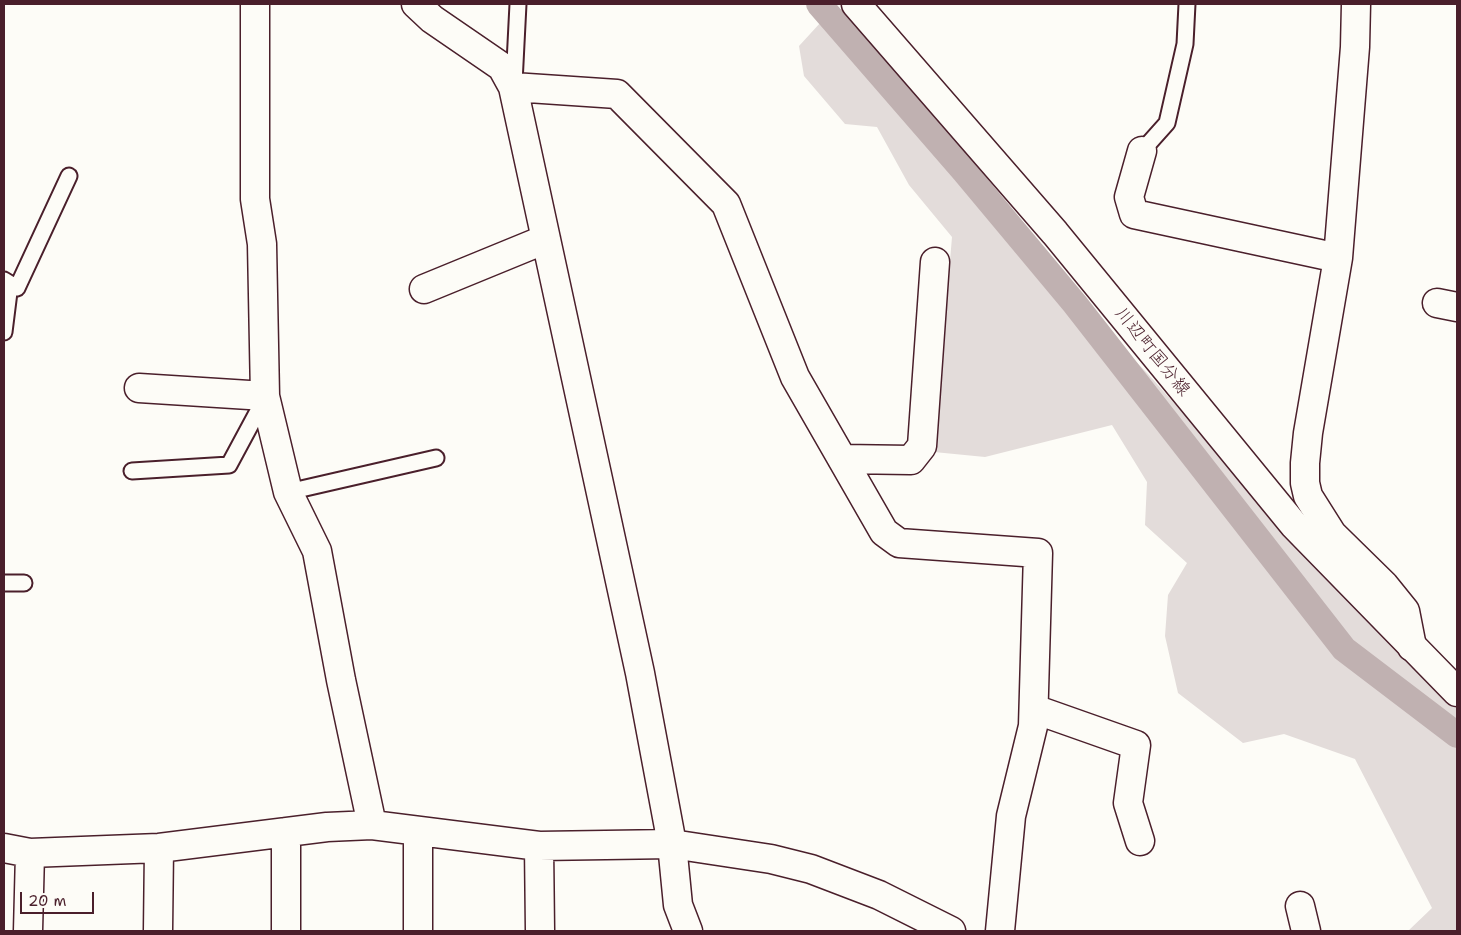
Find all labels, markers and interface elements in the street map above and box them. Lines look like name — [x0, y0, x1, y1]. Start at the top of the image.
street label: 川辺町国分線 — [1110, 303, 1194, 401]
scale bar — [22, 882, 96, 914]
text: 20 m — [28, 891, 67, 911]

